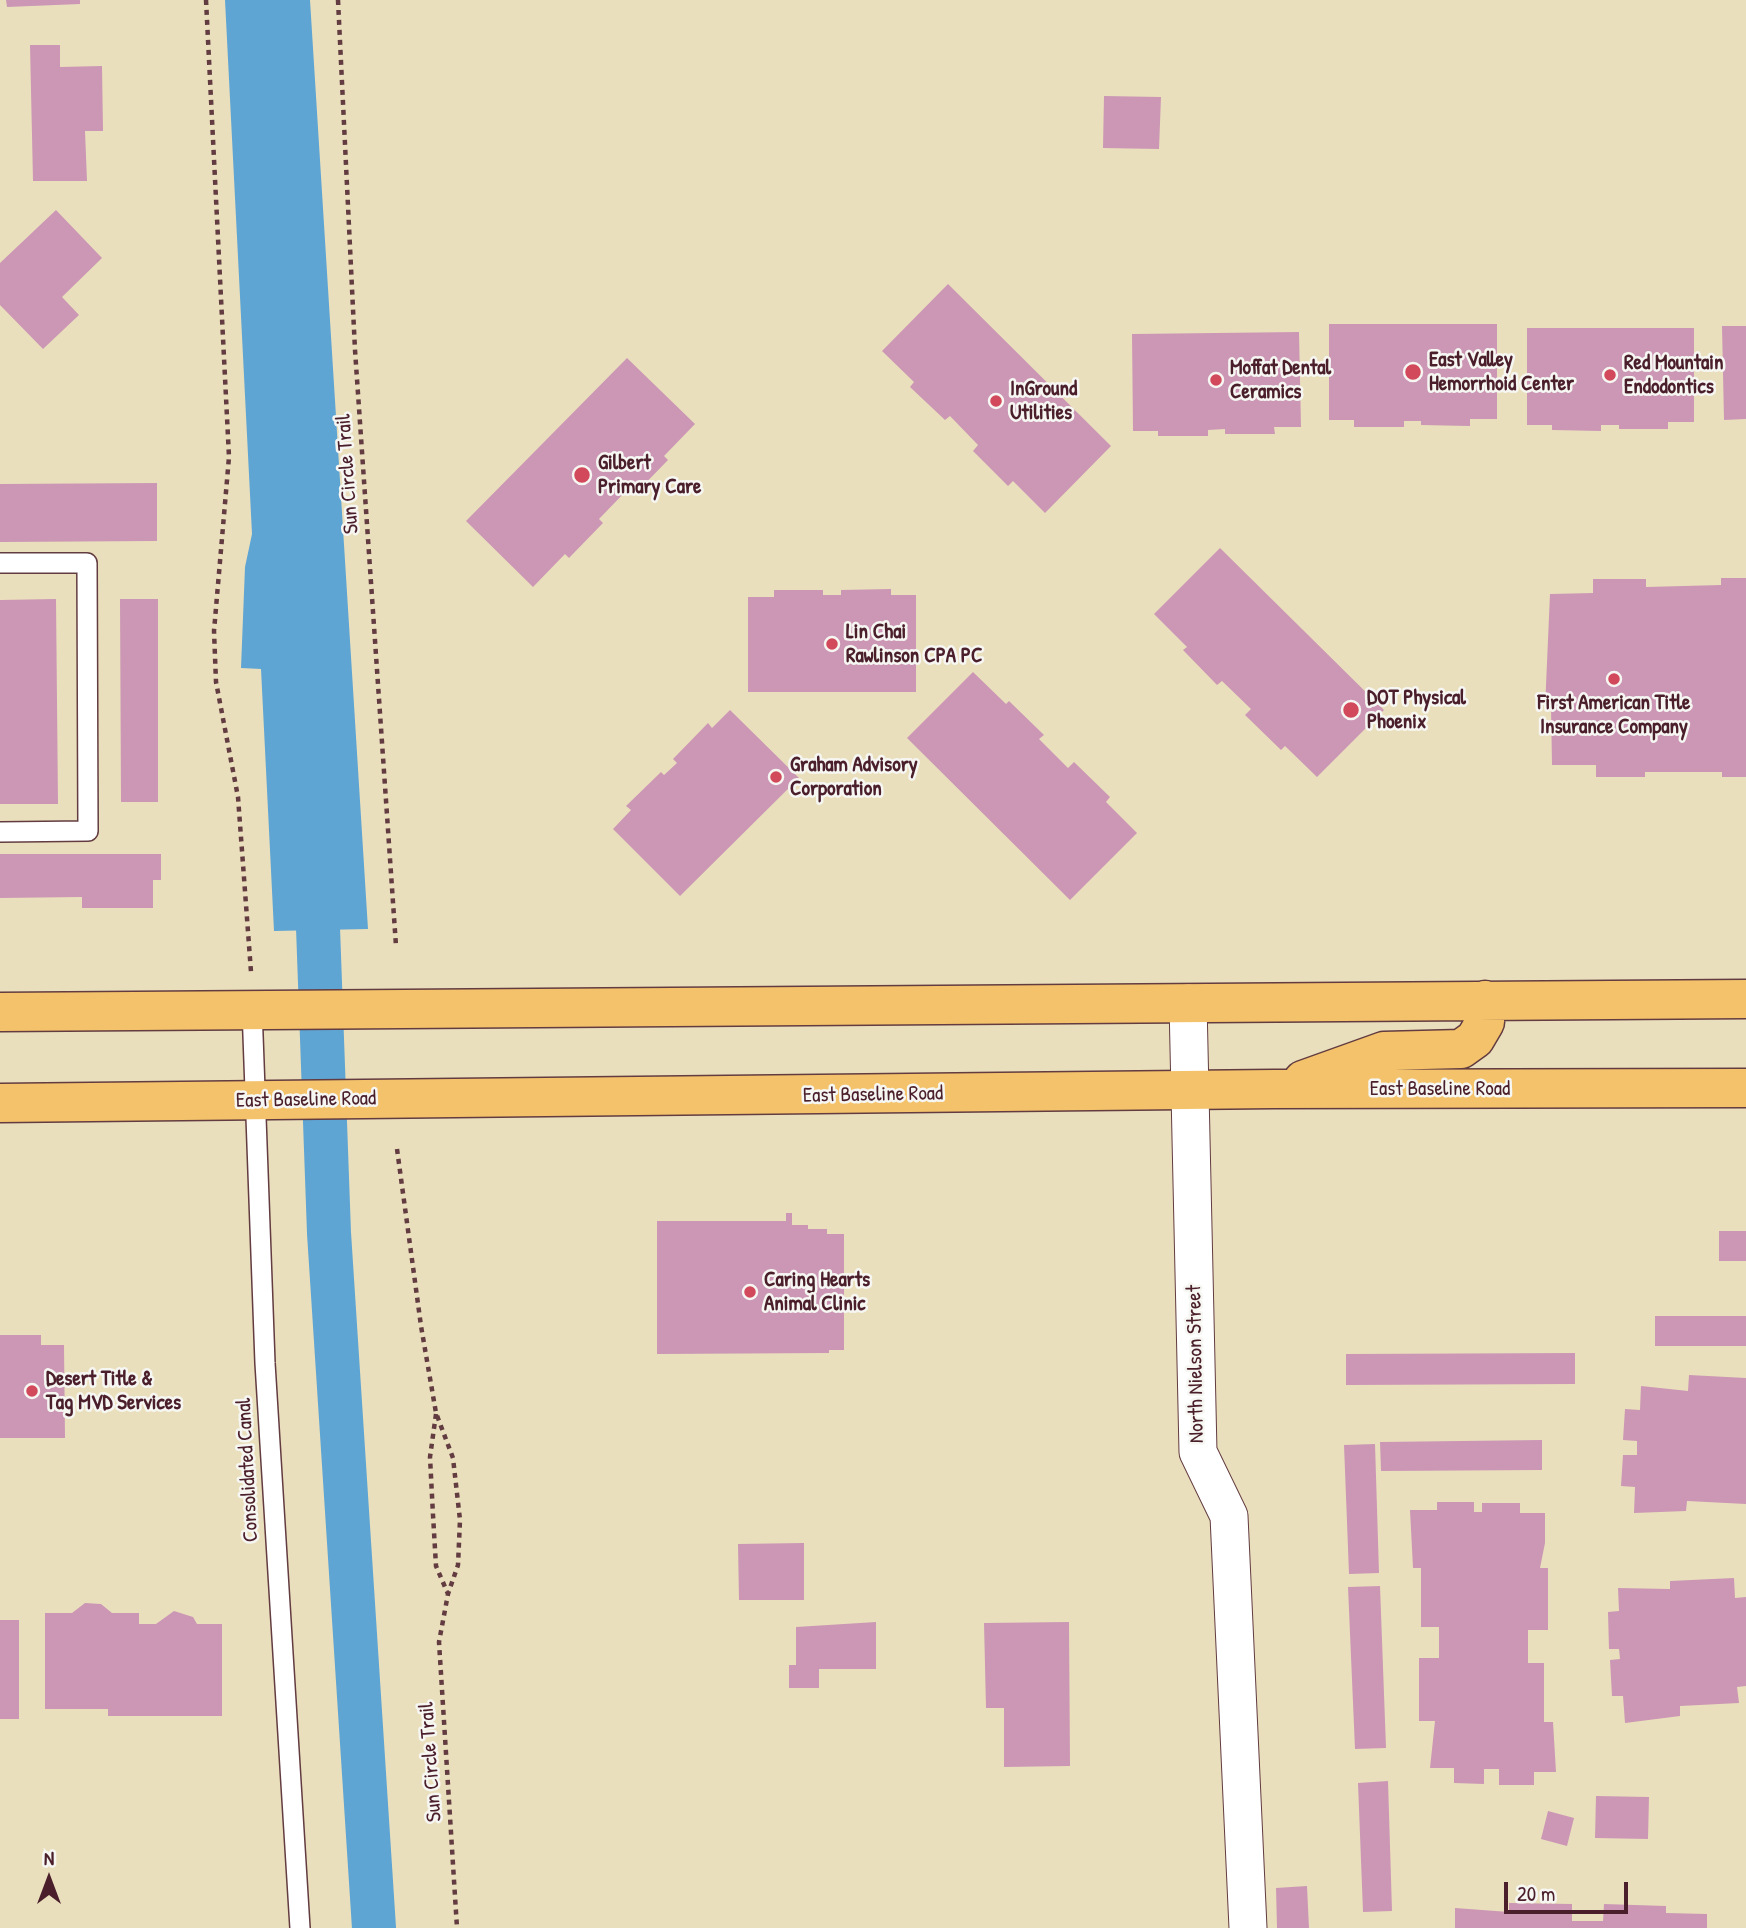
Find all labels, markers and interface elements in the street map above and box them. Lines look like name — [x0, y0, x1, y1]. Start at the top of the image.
place label: East Valley Hemorrhoid Center — [1429, 347, 1574, 397]
place label: Red Mountain Endodontics — [1624, 350, 1723, 400]
place label: Moffat Dental Ceramics — [1230, 355, 1331, 405]
marker: East Valley Hemorrhoid Center — [1403, 362, 1423, 382]
marker: Red Mountain Endodontics — [1602, 367, 1618, 383]
marker: Moffat Dental Ceramics — [1208, 372, 1224, 388]
place label: InGround Utilities — [1010, 376, 1077, 426]
marker: InGround Utilities — [988, 393, 1004, 409]
street label: Sun Circle Trail — [331, 413, 365, 535]
place label: Gilbert Primary Care — [598, 450, 701, 500]
marker: Gilbert Primary Care — [572, 465, 592, 485]
place label: Lin Chai Rawlinson CPA PC — [846, 619, 982, 669]
marker: Lin Chai Rawlinson CPA PC — [824, 636, 840, 652]
marker: First American Title Insurance Company — [1606, 671, 1622, 687]
place label: DOT Physical Phoenix — [1367, 685, 1466, 735]
place label: First American Title Insurance Company — [1538, 690, 1690, 740]
marker: DOT Physical Phoenix — [1341, 700, 1361, 720]
place label: Graham Advisory Corporation — [790, 752, 918, 802]
marker: Graham Advisory Corporation — [768, 769, 784, 785]
street label: East Baseline Road — [1370, 1076, 1510, 1102]
street label: East Baseline Road — [803, 1081, 943, 1109]
street label: East Baseline Road — [236, 1086, 376, 1114]
place label: Caring Hearts Animal Clinic — [764, 1267, 870, 1317]
marker: Caring Hearts Animal Clinic — [742, 1284, 758, 1300]
street label: North Nielson Street — [1182, 1285, 1210, 1443]
place label: Desert Title & Tag MVD Services — [46, 1366, 181, 1416]
marker: Desert Title & Tag MVD Services — [24, 1383, 40, 1399]
street label: Consolidated Canal — [232, 1397, 264, 1543]
street label: Sun Circle Trail — [414, 1701, 448, 1823]
north arrow — [14, 1844, 84, 1914]
text: N — [44, 1845, 54, 1871]
scale bar — [1508, 1868, 1632, 1912]
text: 20 m — [1517, 1879, 1555, 1908]

